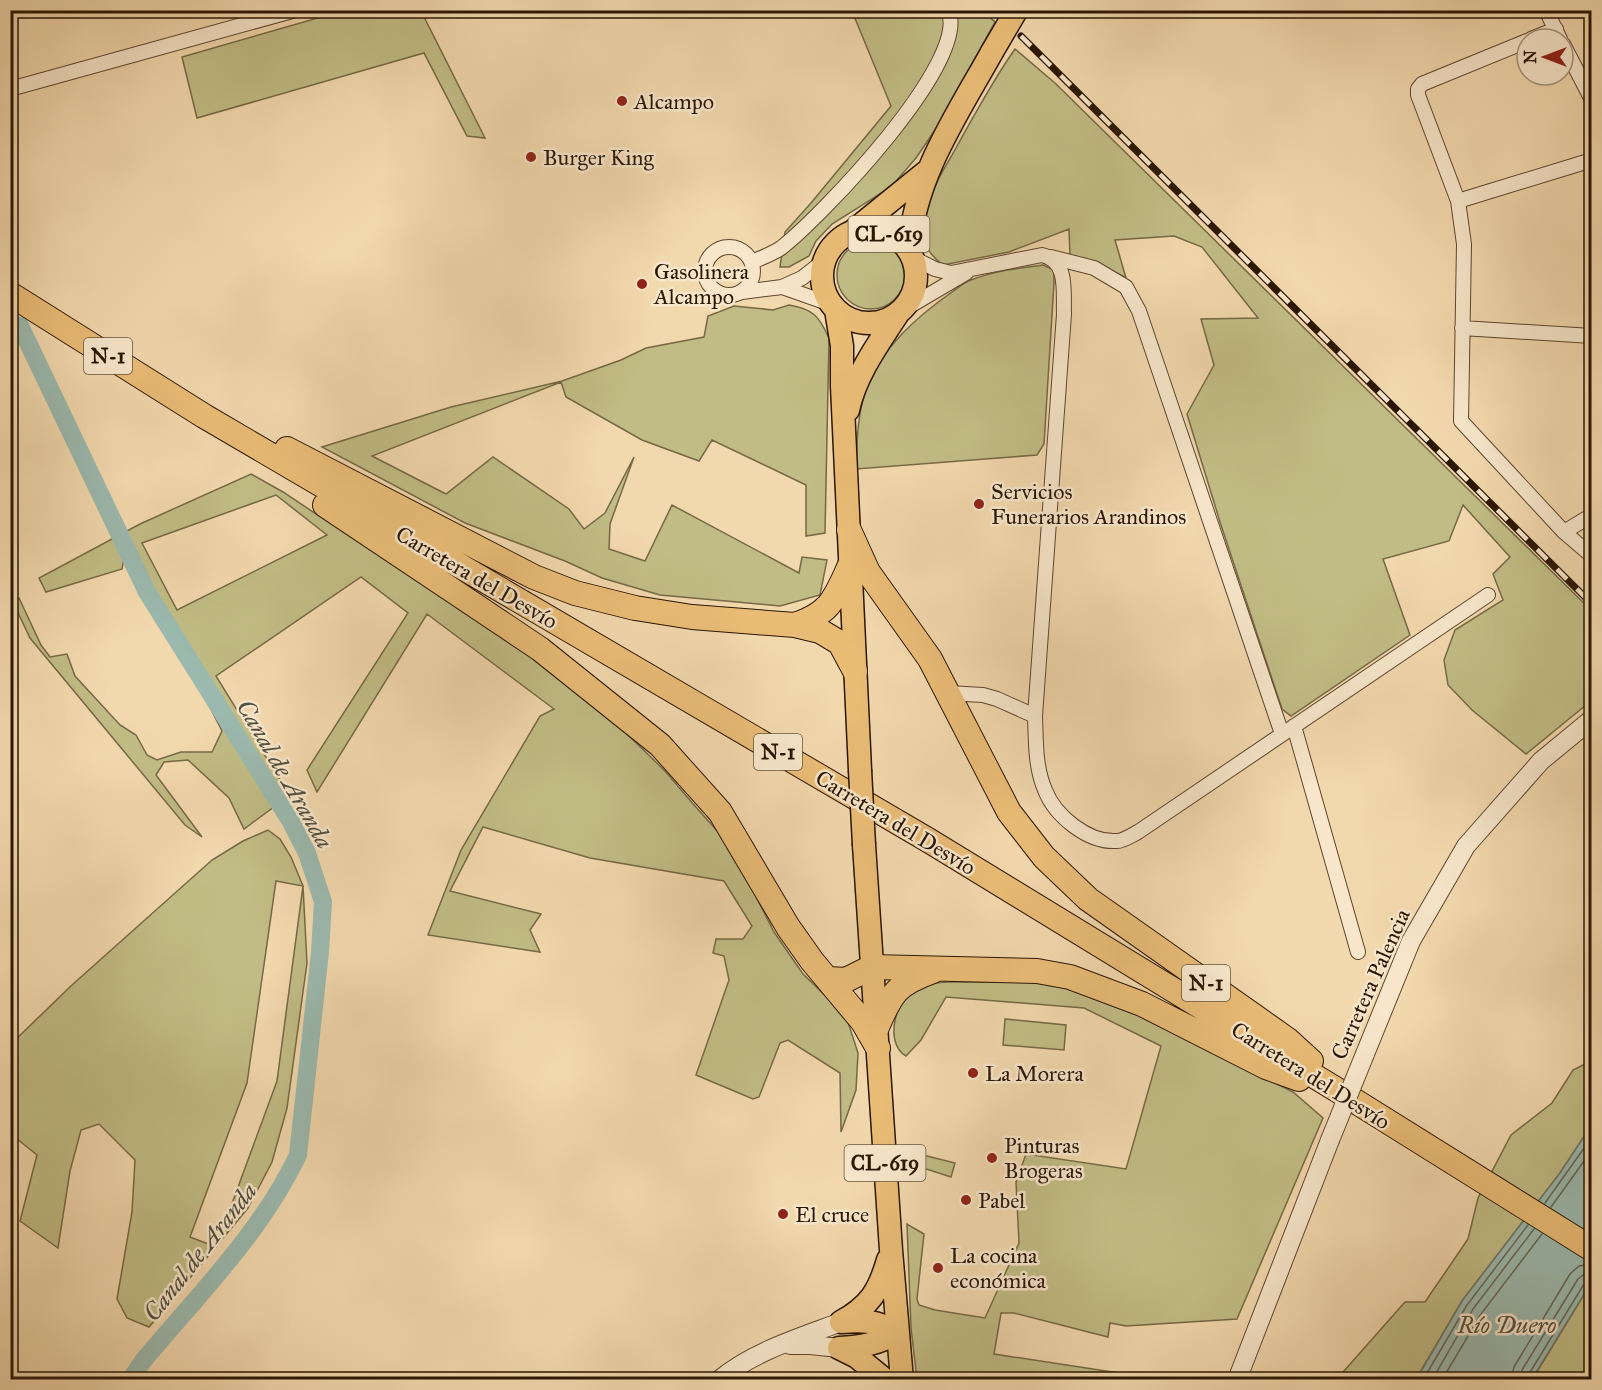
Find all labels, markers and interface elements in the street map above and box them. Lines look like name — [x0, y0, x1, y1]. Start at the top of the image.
north arrow — [1515, 27, 1575, 87]
text: N — [1521, 50, 1540, 64]
place label: Alcampo — [633, 88, 714, 115]
marker: Alcampo — [615, 94, 629, 108]
place label: Burger King — [543, 144, 654, 171]
marker: Burger King — [524, 150, 538, 164]
road number: CL-619 — [848, 216, 930, 252]
place label: Gasolinera Alcampo — [653, 258, 750, 310]
marker: Gasolinera Alcampo — [635, 277, 649, 291]
road number: N-1 — [84, 338, 132, 374]
place label: Servicios Funerarios Arandinos — [991, 478, 1186, 530]
marker: Servicios Funerarios Arandinos — [972, 497, 986, 511]
street label: Carretera del Desvío — [391, 520, 562, 635]
water label: Canal de Aranda — [230, 694, 340, 854]
road number: N-1 — [754, 734, 802, 770]
street label: Carretera del Desvío — [811, 764, 981, 881]
street label: Carretera Palencia — [1325, 904, 1416, 1064]
road number: N-1 — [1182, 965, 1230, 1001]
street label: Carretera del Desvío — [1226, 1016, 1395, 1135]
place label: La Morera — [985, 1060, 1084, 1087]
marker: La Morera — [966, 1066, 980, 1080]
place label: Pinturas Brogeras — [1004, 1132, 1083, 1184]
road number: CL-619 — [844, 1145, 926, 1181]
marker: Pinturas Brogeras — [985, 1151, 999, 1165]
water label: Canal de Aranda — [137, 1177, 263, 1327]
place label: Pabel — [978, 1187, 1025, 1214]
marker: Pabel — [959, 1193, 973, 1207]
place label: El cruce — [795, 1201, 869, 1228]
marker: El cruce — [776, 1207, 790, 1221]
place label: La cocina económica — [950, 1242, 1047, 1294]
marker: La cocina económica — [931, 1261, 945, 1275]
water label: Río Duero — [1457, 1310, 1556, 1340]

